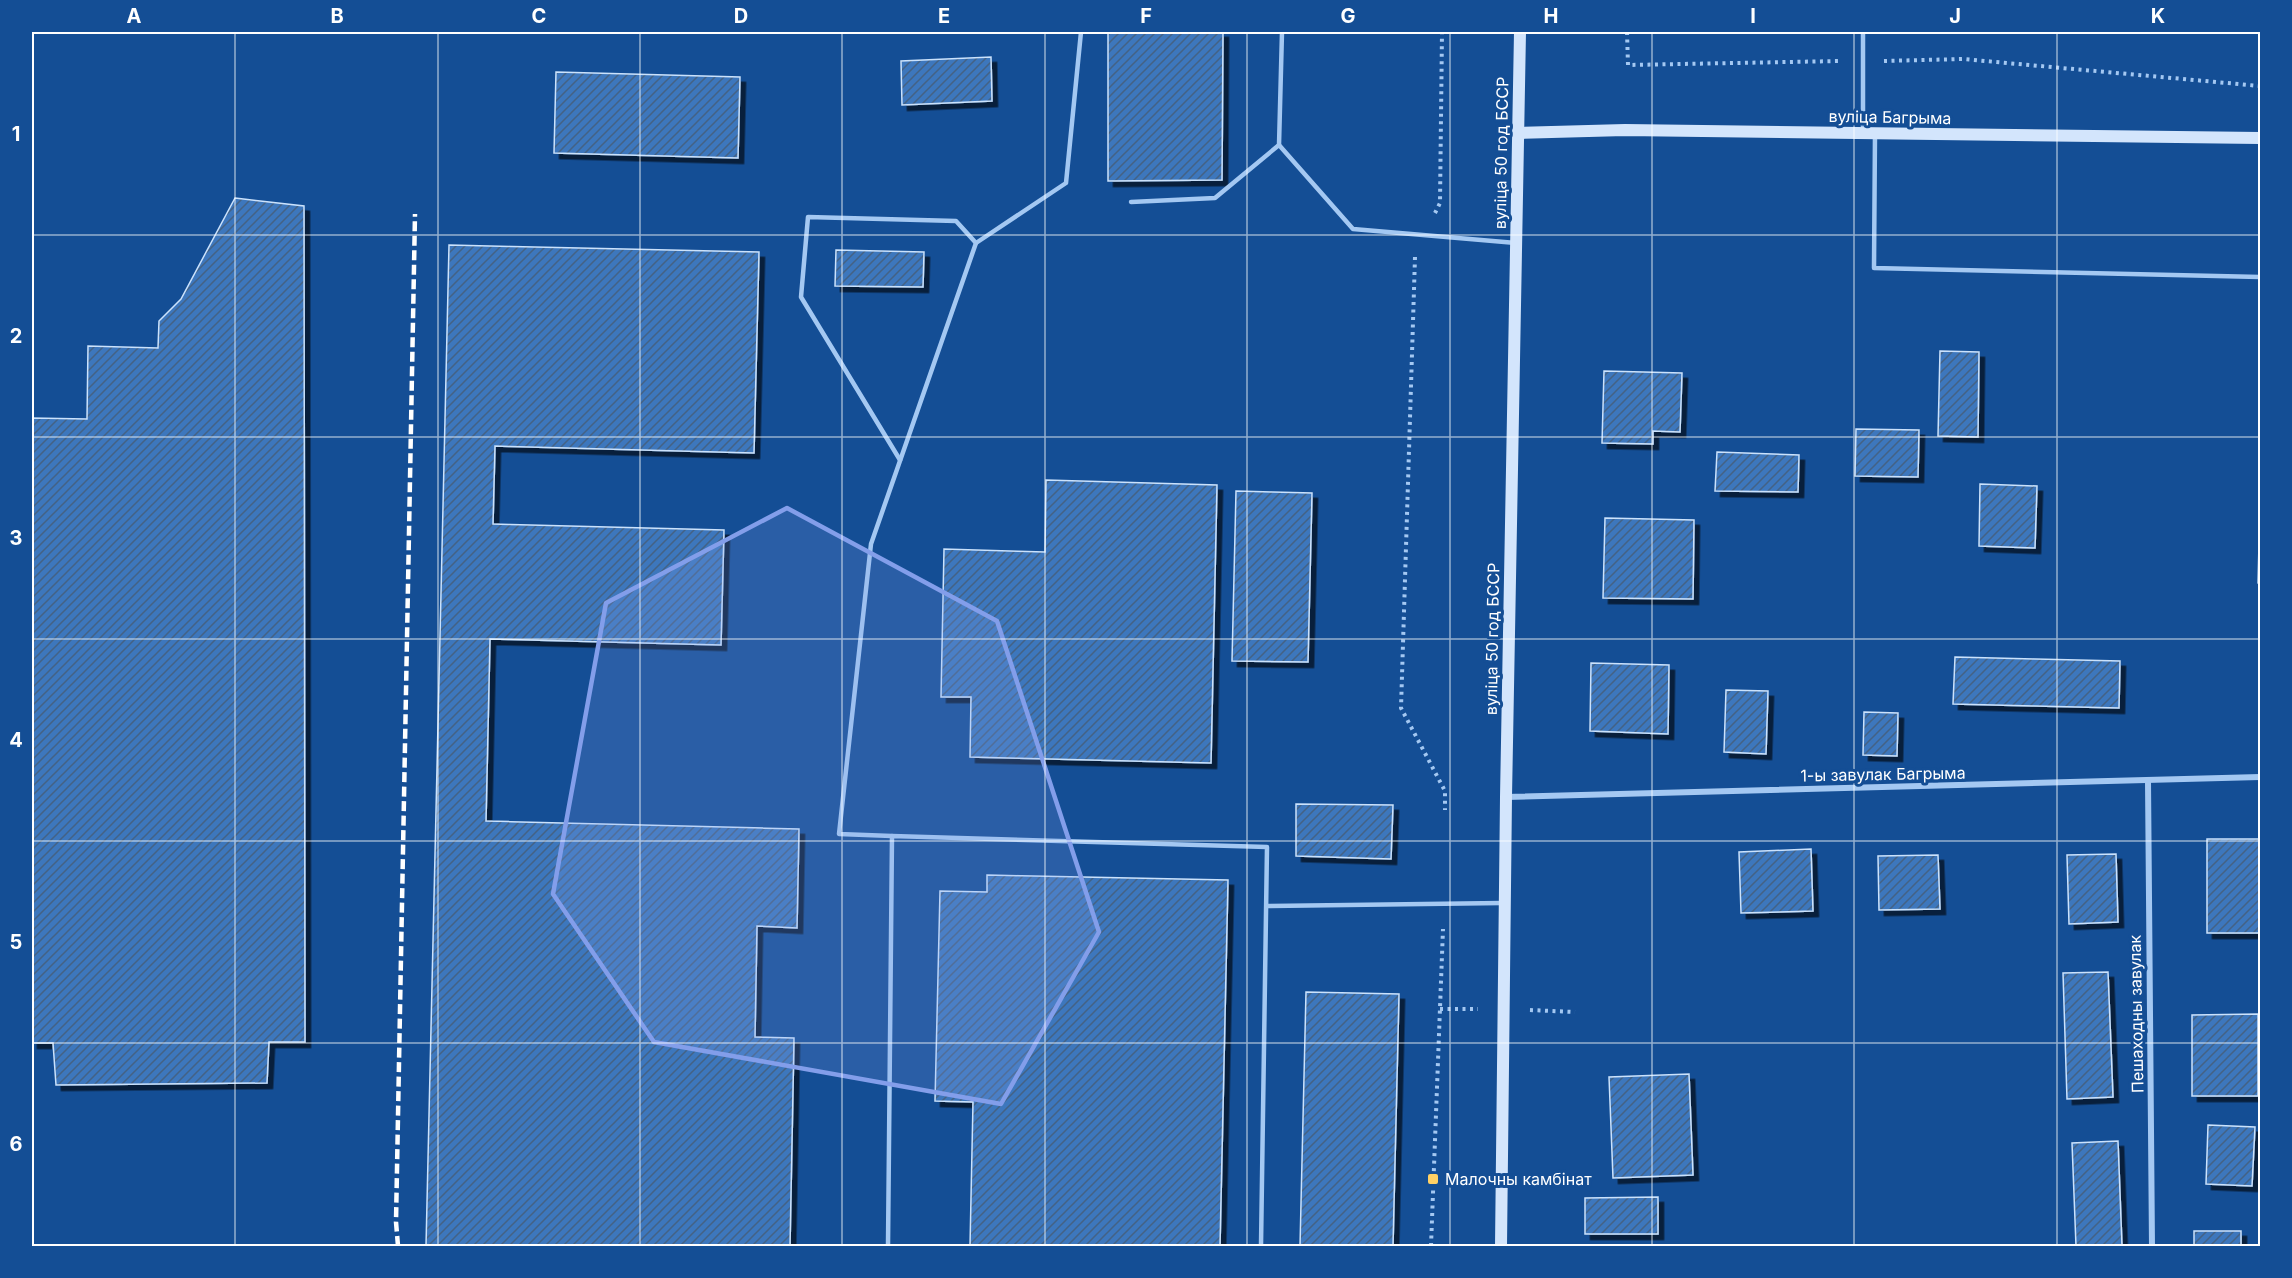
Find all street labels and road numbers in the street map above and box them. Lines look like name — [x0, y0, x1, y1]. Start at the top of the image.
street label: вуліца 50 год БССР — [1490, 77, 1512, 229]
street label: вуліца Багрыма — [1828, 106, 1952, 128]
street label: вуліца 50 год БССР — [1481, 563, 1503, 715]
street label: 1-ы завулак Багрыма — [1800, 763, 1966, 785]
street label: Пешаходны завулак — [2125, 934, 2147, 1093]

